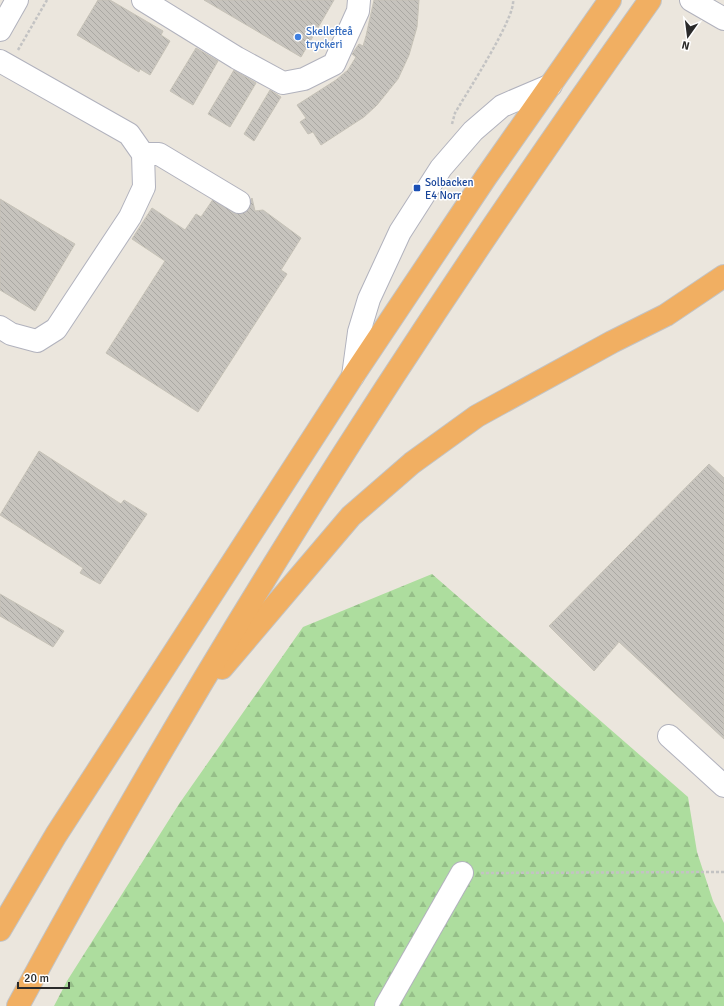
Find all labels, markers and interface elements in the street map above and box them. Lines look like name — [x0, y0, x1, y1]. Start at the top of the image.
north arrow — [668, 16, 708, 56]
place label: Skellefteå tryckeri — [306, 25, 353, 51]
marker: Skellefteå tryckeri — [293, 32, 303, 42]
text: N — [680, 38, 691, 52]
place label: Solbacken E4 Norr — [425, 176, 473, 202]
marker: Solbacken E4 Norr — [412, 183, 422, 193]
scale bar — [18, 964, 69, 990]
text: 20 m — [24, 971, 49, 986]

